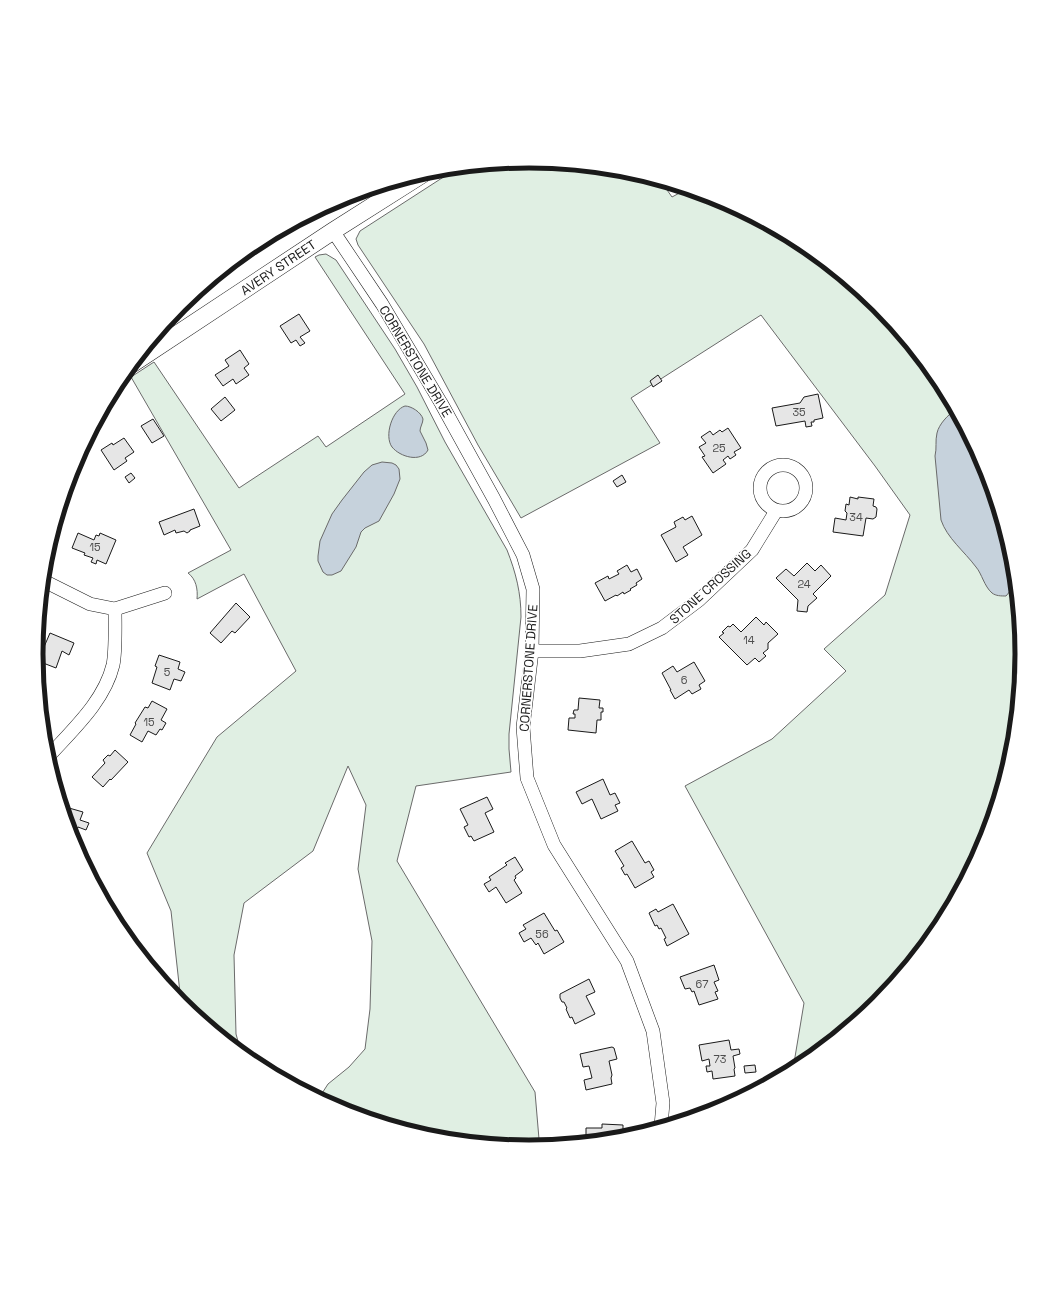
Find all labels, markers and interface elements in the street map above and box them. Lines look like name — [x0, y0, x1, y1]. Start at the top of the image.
street label: AVERY STREET — [237, 236, 320, 299]
street label: CORNERSTONE DRIVE — [375, 302, 456, 420]
house number: 35 — [792, 405, 806, 419]
house number: 25 — [712, 441, 726, 455]
house number: 34 — [849, 510, 863, 524]
house number: 15 — [89, 540, 101, 554]
street label: STONE CROSSING — [666, 545, 755, 628]
house number: 24 — [797, 577, 811, 591]
street label: CORNERSTONE DRIVE — [516, 604, 541, 732]
house number: 14 — [743, 633, 755, 647]
house number: 5 — [164, 665, 171, 679]
house number: 6 — [681, 673, 688, 687]
house number: 15 — [143, 715, 155, 729]
house number: 56 — [535, 927, 549, 941]
house number: 67 — [696, 977, 708, 991]
house number: 73 — [714, 1052, 727, 1066]

